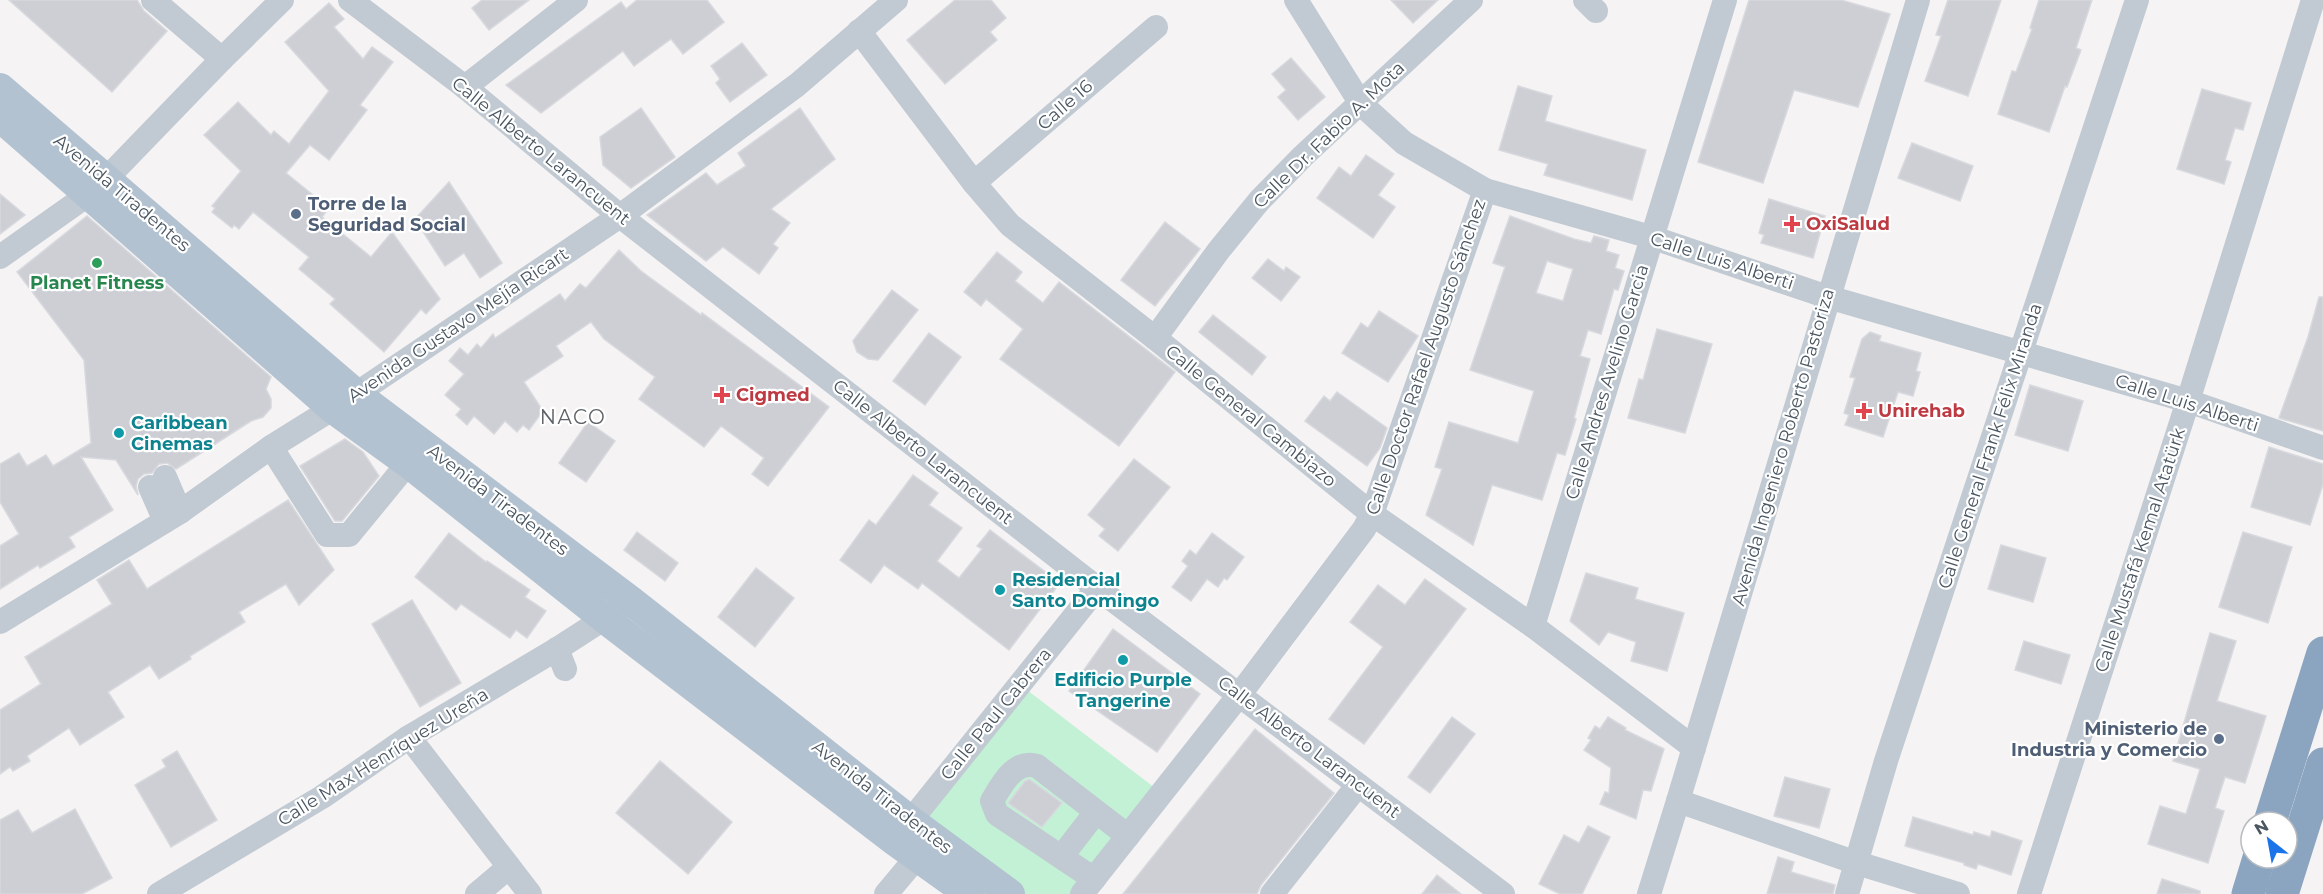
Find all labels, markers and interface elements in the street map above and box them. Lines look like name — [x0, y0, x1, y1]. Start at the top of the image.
street label: Calle Dr. Fabio A. Mota — [1249, 57, 1409, 213]
street label: Calle Alberto Larancuent — [447, 72, 635, 230]
street label: Calle 16 — [1033, 75, 1097, 135]
street label: Avenida Tiradentes — [49, 129, 195, 257]
place label: Torre de la Seguridad Social — [308, 193, 466, 236]
street label: Calle Doctor Rafael Augusto Sánchez — [1361, 196, 1491, 518]
marker: Torre de la Seguridad Social — [289, 207, 303, 221]
place label: OxiSalud — [1806, 213, 1890, 235]
marker: OxiSalud — [1783, 215, 1801, 233]
street label: Calle Luis Alberti — [1647, 227, 1797, 295]
street label: Avenida Gustavo Mejía Ricart — [343, 243, 573, 407]
marker: Planet Fitness — [90, 256, 104, 270]
street label: Calle Andres Avelino Garcia — [1561, 262, 1653, 502]
place label: Planet Fitness — [30, 272, 165, 294]
street label: Avenida Ingeniero Roberto Pastoriza — [1727, 286, 1839, 608]
street label: Calle General Frank Félix Miranda — [1933, 300, 2047, 592]
street label: Calle General Cambiazo — [1161, 340, 1341, 492]
street label: Calle Luis Alberti — [2112, 369, 2262, 437]
street label: Calle Alberto Larancuent — [828, 375, 1018, 529]
place label: Cigmed — [736, 384, 810, 406]
marker: Cigmed — [713, 386, 731, 404]
place label: Unirehab — [1878, 400, 1965, 422]
marker: Unirehab — [1855, 402, 1873, 420]
district label: NACO — [540, 405, 606, 429]
place label: Caribbean Cinemas — [131, 412, 228, 455]
street label: Calle Mustafá Kemal Atatürk — [2090, 425, 2190, 675]
marker: Caribbean Cinemas — [112, 426, 126, 440]
street label: Avenida Tiradentes — [423, 440, 573, 561]
place label: Residencial Santo Domingo — [1012, 569, 1160, 612]
marker: Residencial Santo Domingo — [993, 583, 1007, 597]
street label: Calle Paul Cabrera — [936, 643, 1056, 785]
marker: Edificio Purple Tangerine — [1116, 653, 1130, 667]
place label: Edificio Purple Tangerine — [1054, 669, 1192, 712]
street label: Calle Alberto Larancuent — [1213, 671, 1405, 823]
street label: Calle Max Henríquez Ureña — [274, 683, 492, 831]
place label: Ministerio de Industria y Comercio — [2011, 718, 2207, 761]
marker: Ministerio de Industria y Comercio — [2212, 732, 2226, 746]
street label: Avenida Tiradentes — [808, 736, 957, 859]
north arrow — [2239, 810, 2299, 870]
text: N — [2251, 816, 2272, 839]

